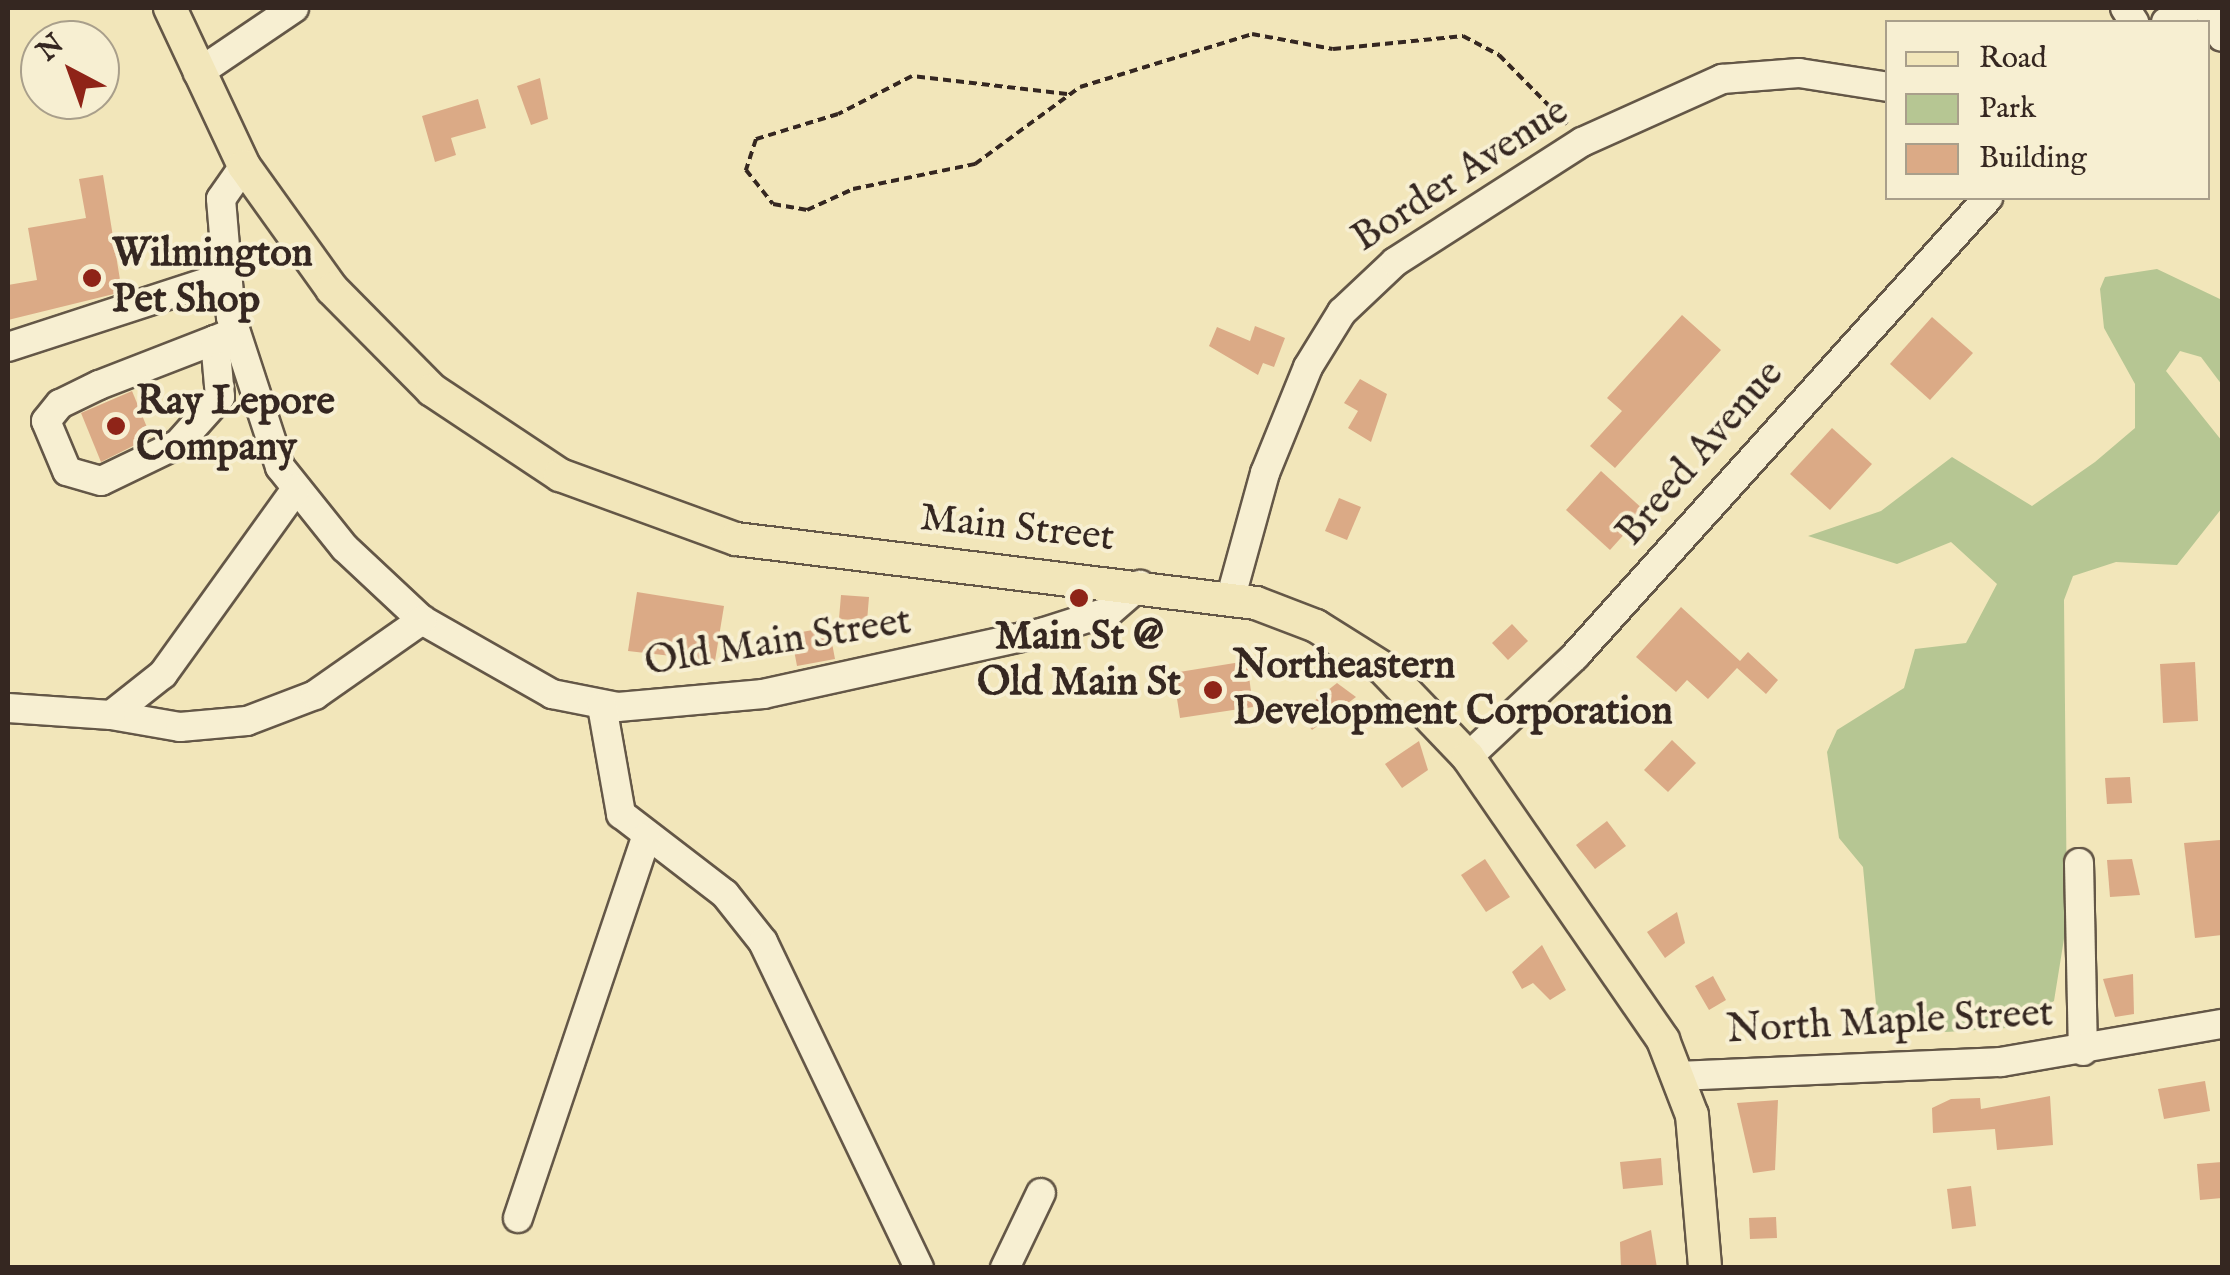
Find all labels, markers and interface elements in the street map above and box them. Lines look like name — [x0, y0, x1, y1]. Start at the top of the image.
north arrow — [20, 20, 120, 120]
legend — [1885, 20, 2210, 200]
text: N — [31, 27, 72, 70]
text: Road — [1979, 40, 2047, 78]
street label: Border Avenue — [1344, 88, 1578, 264]
text: Park — [1979, 90, 2036, 128]
text: Building — [1979, 140, 2087, 178]
place label: Wilmington Pet Shop — [112, 231, 313, 325]
marker: Wilmington Pet Shop — [81, 267, 103, 289]
street label: Breed Avenue — [1607, 351, 1795, 557]
place label: Ray Lepore Company — [136, 379, 335, 473]
marker: Ray Lepore Company — [105, 415, 127, 437]
street label: Main Street — [918, 495, 1116, 563]
marker: Main St @ Old Main St — [1068, 587, 1090, 609]
street label: Old Main Street — [641, 598, 915, 688]
place label: Main St @ Old Main St — [977, 614, 1181, 708]
place label: Northeastern Development Corporation — [1233, 643, 1673, 737]
marker: Northeastern Development Corporation — [1202, 679, 1224, 701]
street label: North Maple Street — [1725, 990, 2055, 1056]

